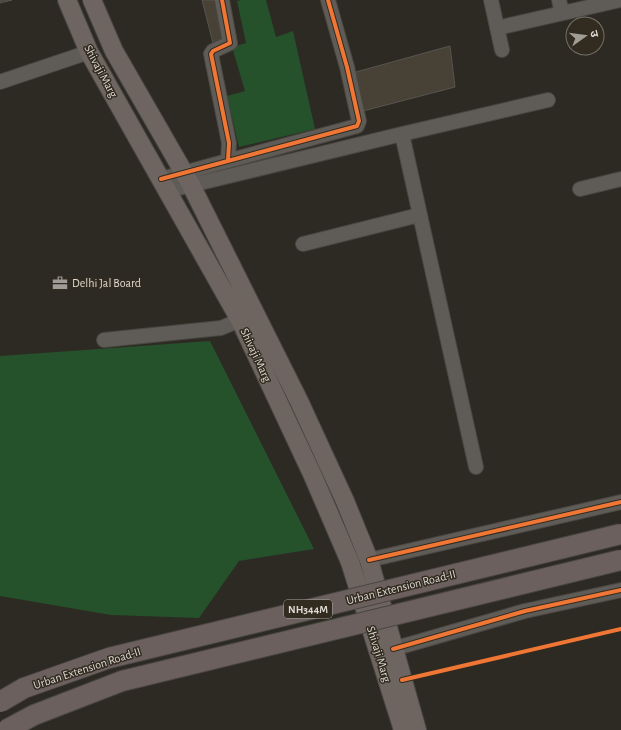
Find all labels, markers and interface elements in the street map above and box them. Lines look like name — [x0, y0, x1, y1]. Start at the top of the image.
north arrow — [565, 16, 605, 56]
text: उ — [588, 29, 600, 39]
street label: Shivaji Marg — [81, 43, 120, 100]
office icon: Delhi Jal Board — [51, 274, 69, 292]
place label: Delhi Jal Board — [72, 277, 141, 289]
street label: Shivaji Marg — [237, 326, 274, 384]
street label: Urban Extension Road-II — [345, 568, 457, 606]
road number: NH344M — [284, 600, 332, 618]
street label: Shivaji Marg — [364, 625, 393, 684]
street label: Urban Extension Road-II — [32, 645, 142, 691]

